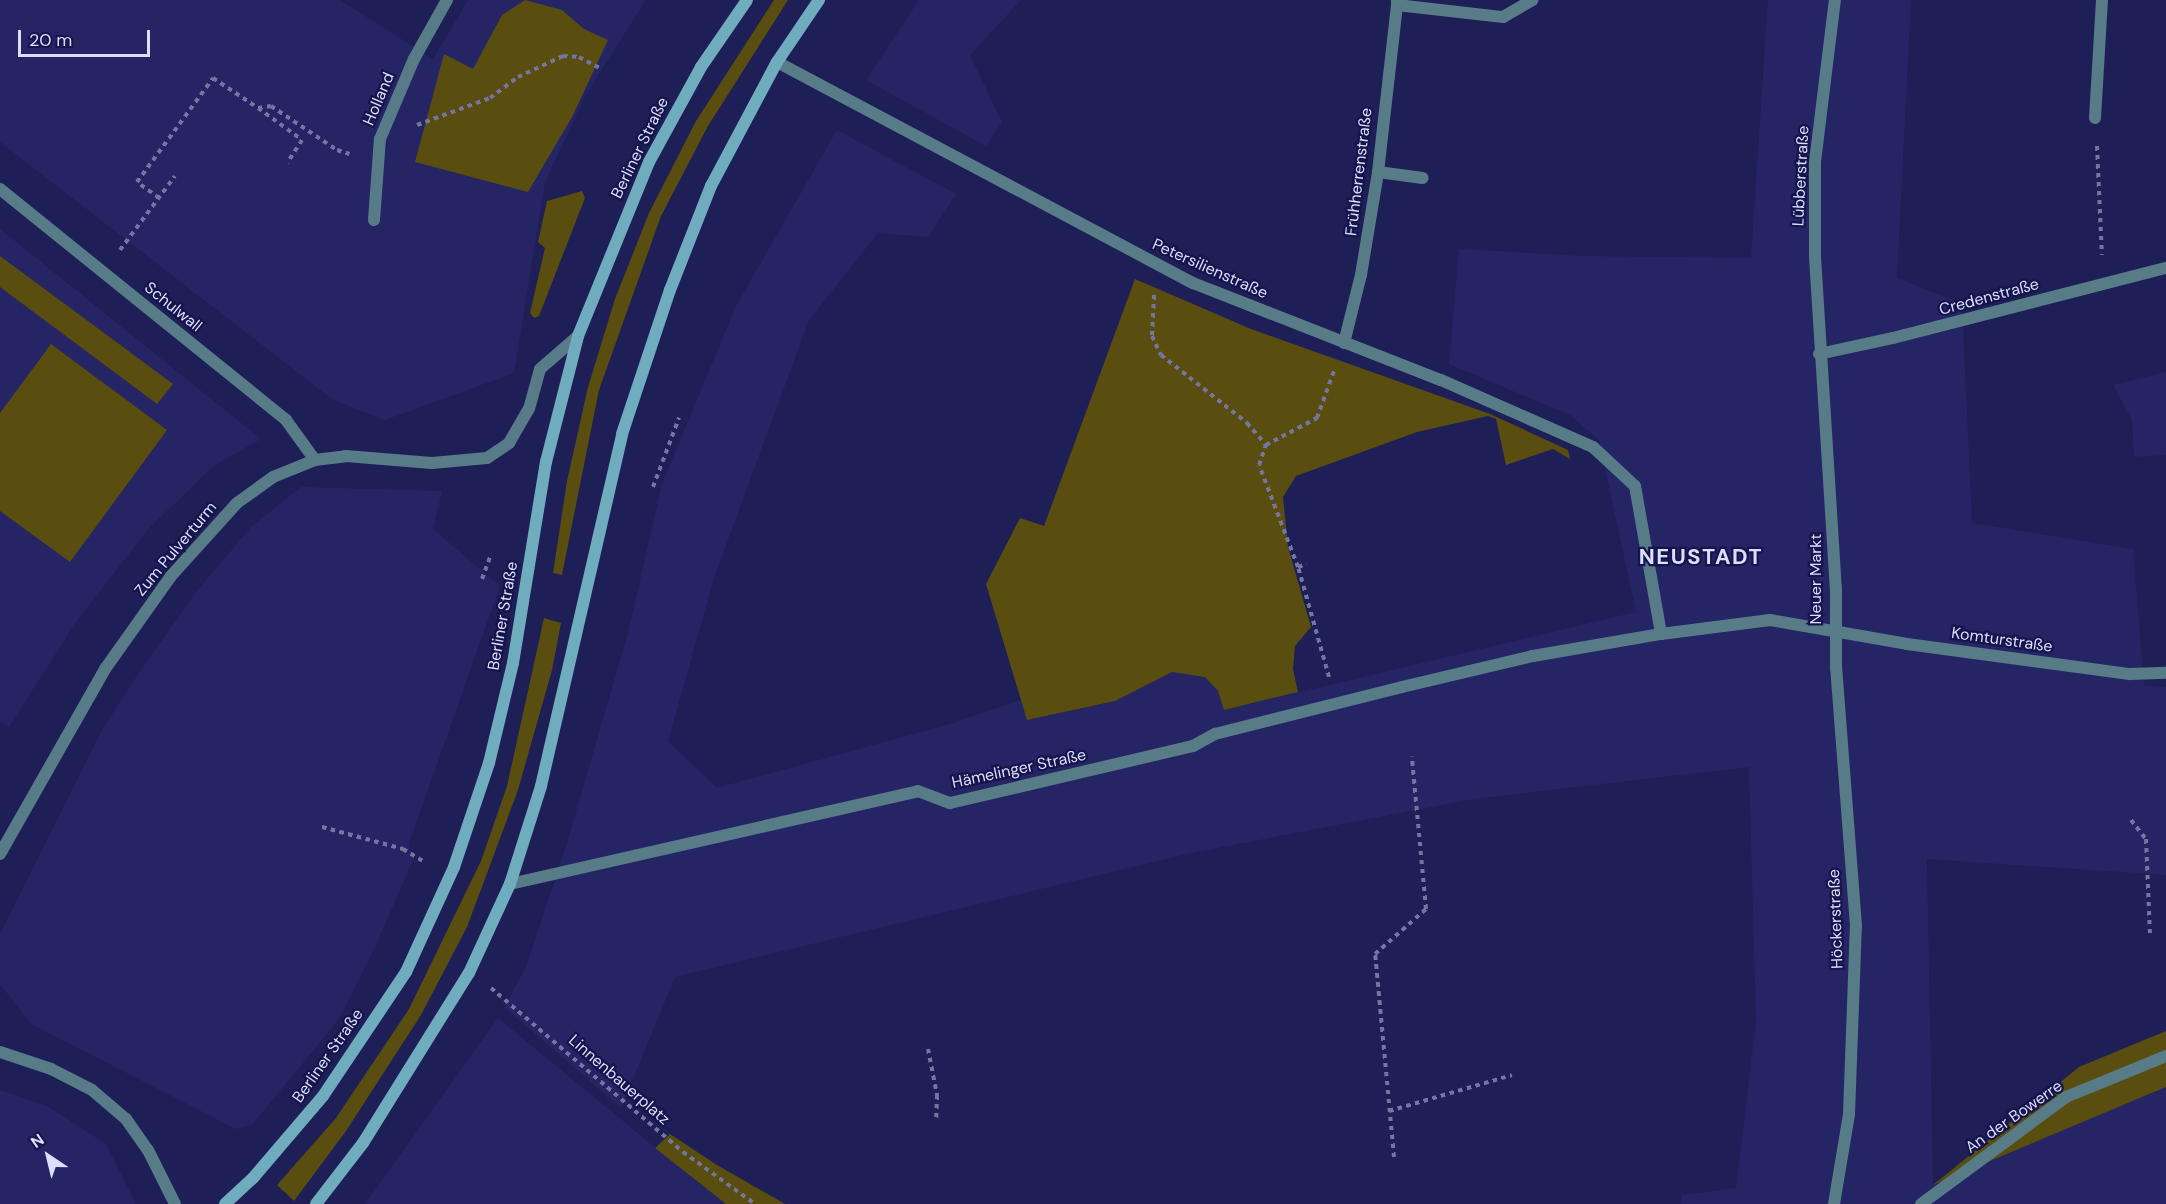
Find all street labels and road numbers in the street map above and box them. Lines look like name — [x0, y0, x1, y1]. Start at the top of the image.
street label: Holland — [359, 70, 399, 128]
street label: Berliner Straße — [607, 94, 673, 202]
street label: Frühherrenstraße — [1342, 107, 1376, 237]
street label: Lübberstraße — [1789, 125, 1813, 227]
street label: Petersilienstraße — [1149, 235, 1271, 303]
street label: Credenstraße — [1937, 274, 2041, 320]
street label: Schulwall — [140, 278, 206, 336]
street label: Zum Pulverturm — [131, 498, 221, 600]
street label: Neuer Markt — [1806, 534, 1826, 624]
street label: Berliner Straße — [484, 560, 522, 672]
street label: Komturstraße — [1950, 623, 2054, 657]
street label: Hämelinger Straße — [950, 745, 1088, 793]
street label: Höckerstraße — [1825, 869, 1847, 969]
street label: Berliner Straße — [289, 1005, 367, 1107]
street label: Linnenbauerplatz — [565, 1031, 673, 1129]
street label: An der Bowerre — [1962, 1076, 2066, 1158]

